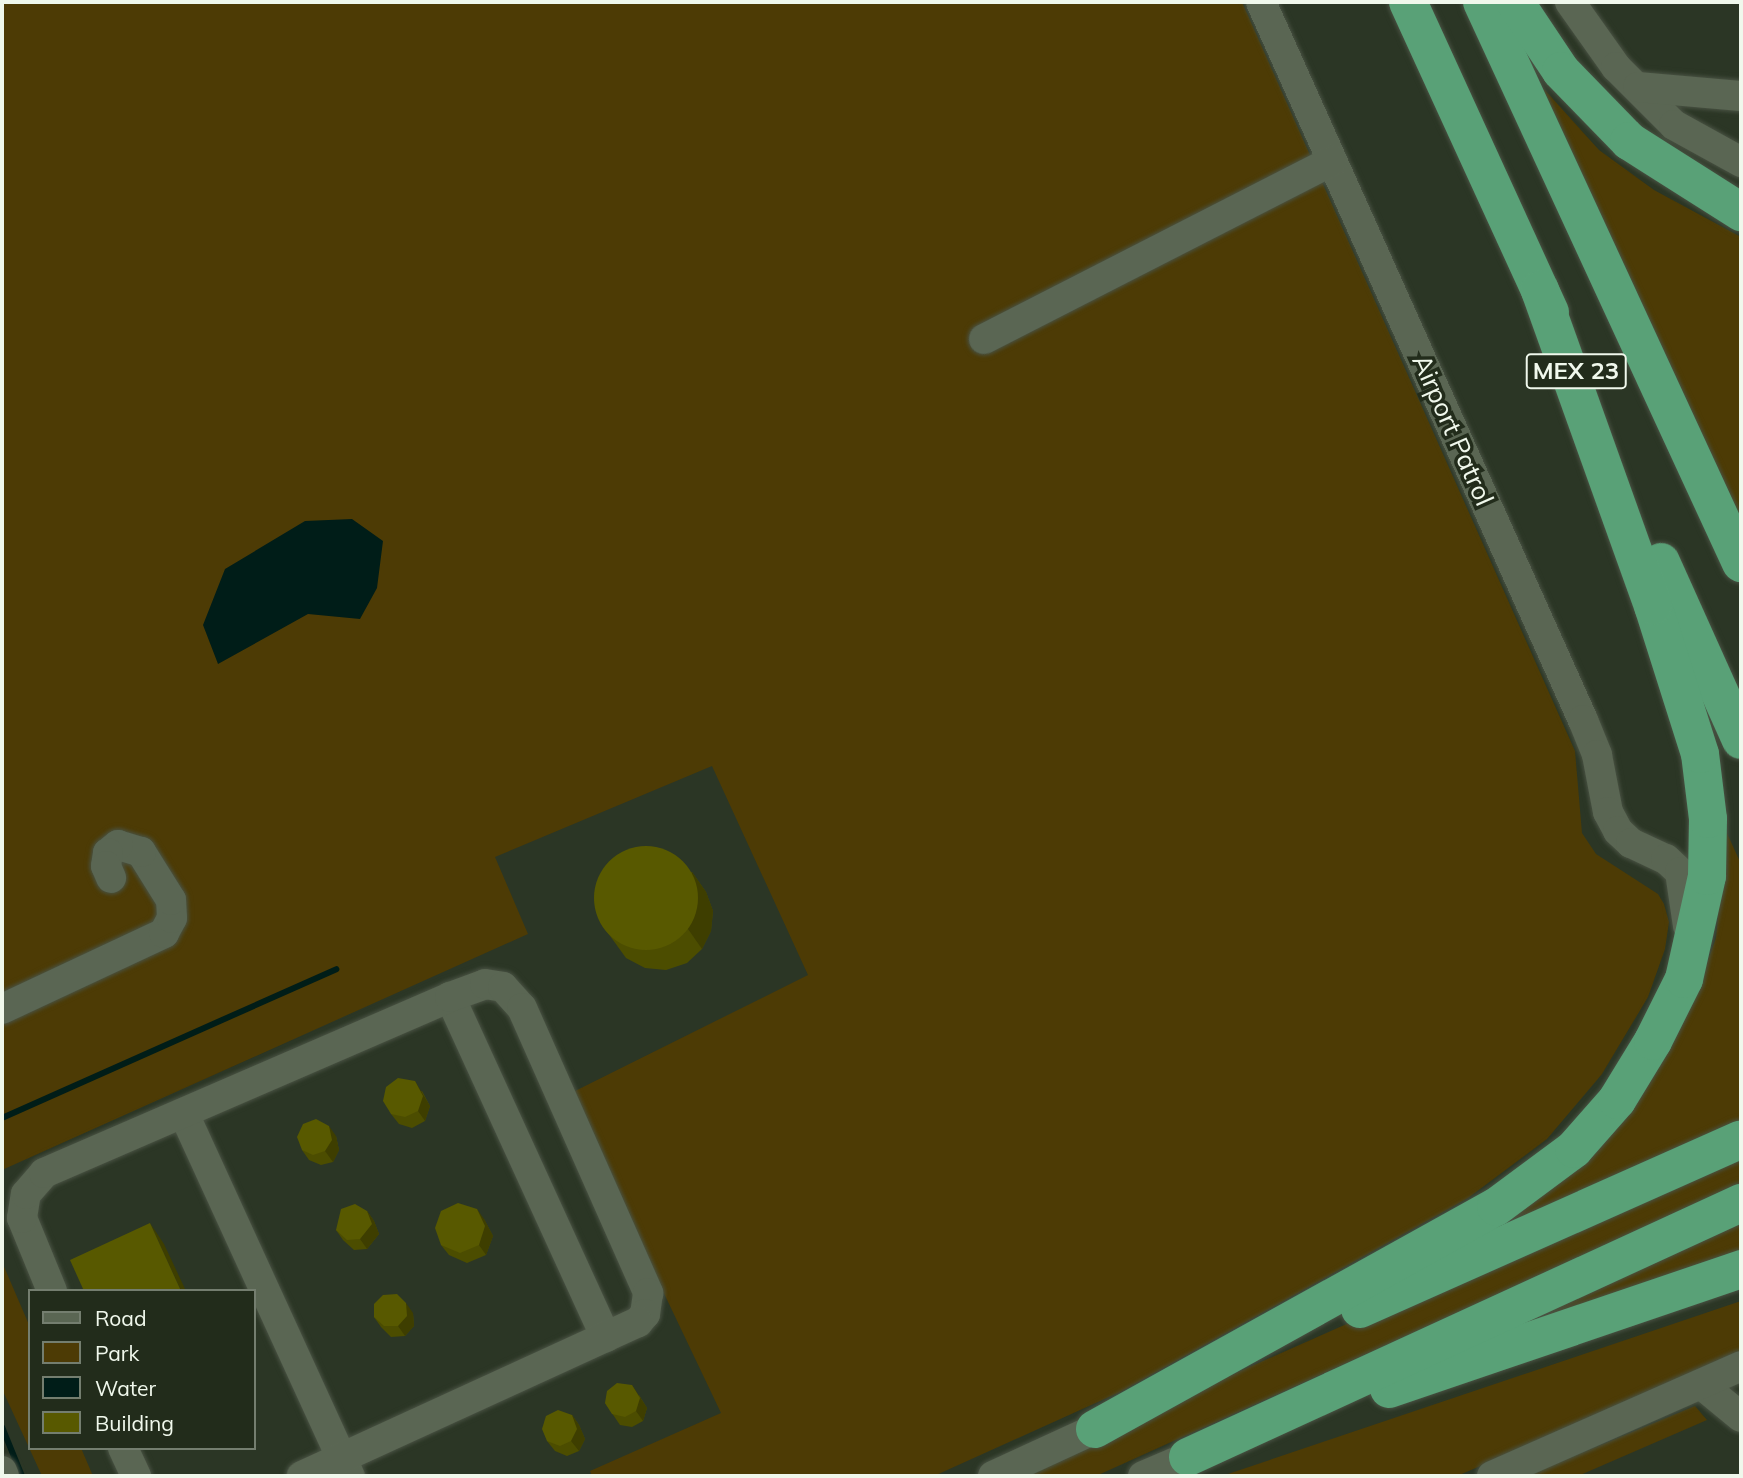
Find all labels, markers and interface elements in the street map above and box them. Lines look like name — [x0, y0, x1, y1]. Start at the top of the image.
street label: Airport Patrol — [1406, 349, 1500, 511]
road number: MEX 23 — [1525, 350, 1627, 392]
legend — [28, 1289, 256, 1450]
text: Road — [95, 1305, 146, 1331]
text: Park — [95, 1340, 139, 1366]
text: Water — [95, 1375, 156, 1401]
text: Building — [95, 1410, 174, 1436]

